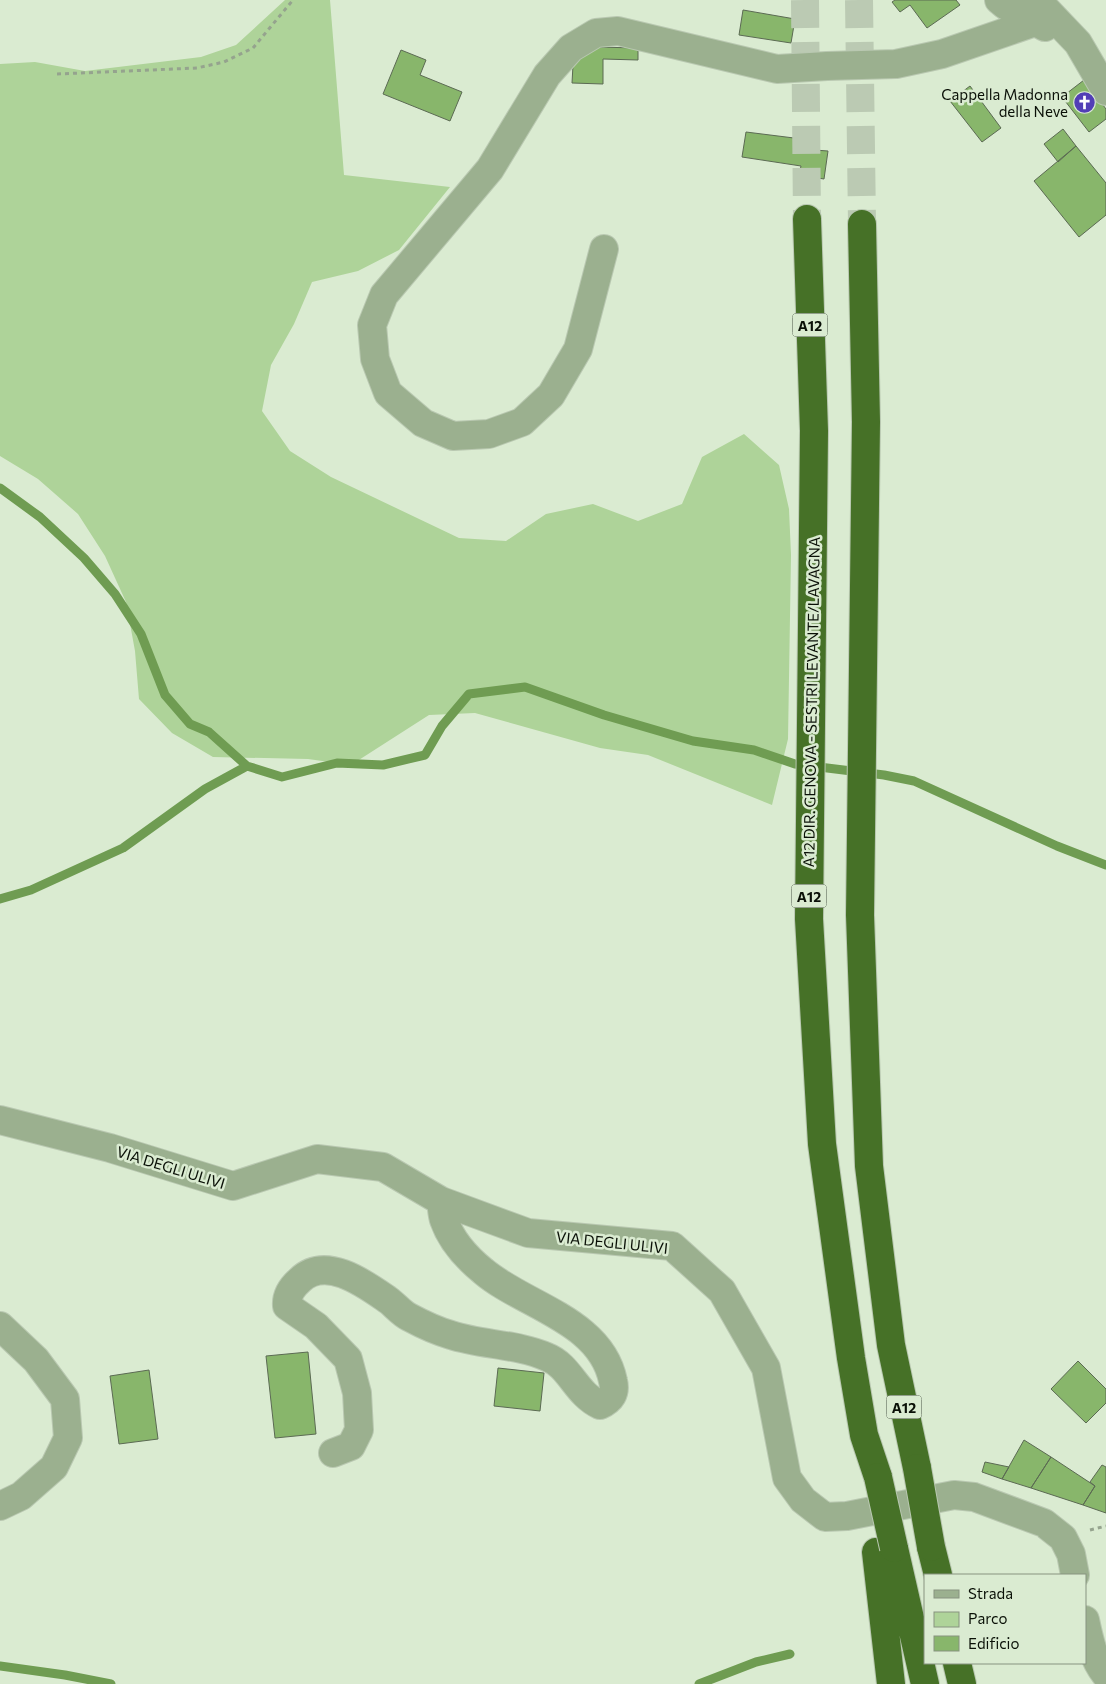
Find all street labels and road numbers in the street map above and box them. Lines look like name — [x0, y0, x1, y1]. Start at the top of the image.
road number: A12 — [792, 314, 828, 336]
street label: A12 DIR. GENOVA - SESTRI LEVANTE/LAVAGNA — [799, 537, 823, 867]
road number: A12 — [792, 884, 826, 908]
street label: VIA DEGLI ULIVI — [115, 1142, 227, 1192]
street label: VIA DEGLI ULIVI — [555, 1227, 669, 1257]
road number: A12 — [886, 1395, 922, 1418]

